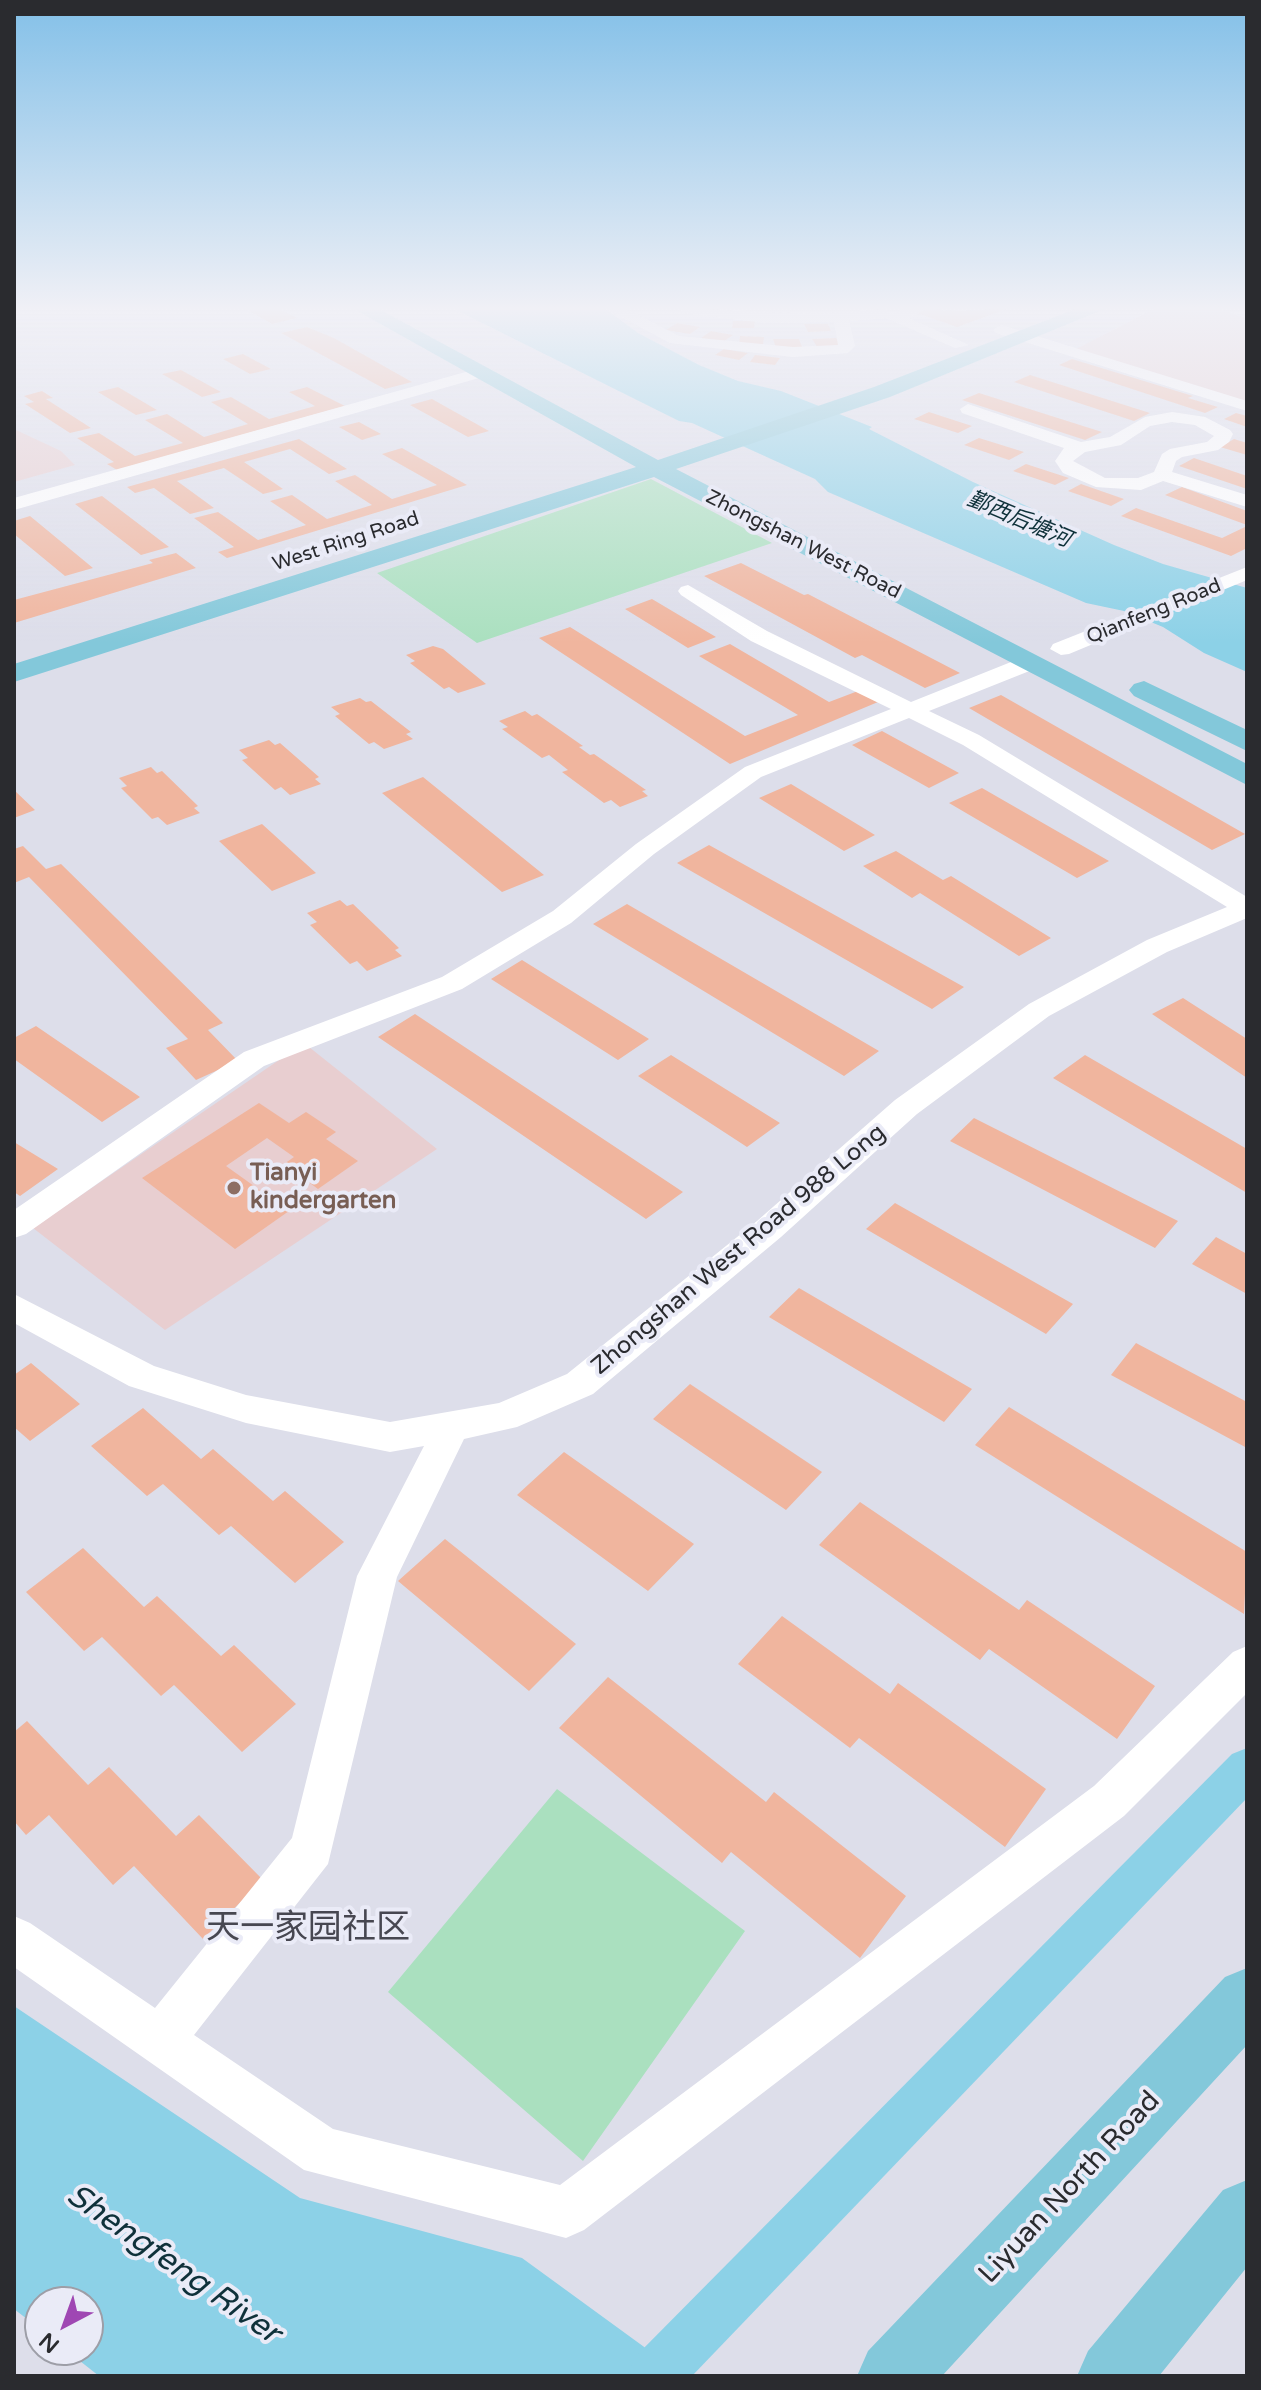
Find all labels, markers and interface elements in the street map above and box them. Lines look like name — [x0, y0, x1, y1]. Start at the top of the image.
street label: Zhongshan West Road — [702, 485, 904, 605]
water label: 鄞西后塘河 — [963, 486, 1075, 554]
street label: West Ring Road — [270, 507, 422, 577]
street label: Qianfeng Road — [1083, 574, 1225, 650]
street label: Zhongshan West Road 988 Long — [586, 1119, 892, 1381]
place label: Tianyi kindergarten — [250, 1160, 396, 1216]
marker: Tianyi kindergarten — [225, 1179, 243, 1197]
district label: 天一家园社区 — [206, 1909, 410, 1949]
street label: Liyuan North Road — [972, 2085, 1168, 2291]
water label: Shengfeng River — [59, 2177, 287, 2353]
north arrow — [24, 2286, 104, 2366]
text: N — [34, 2327, 65, 2358]

